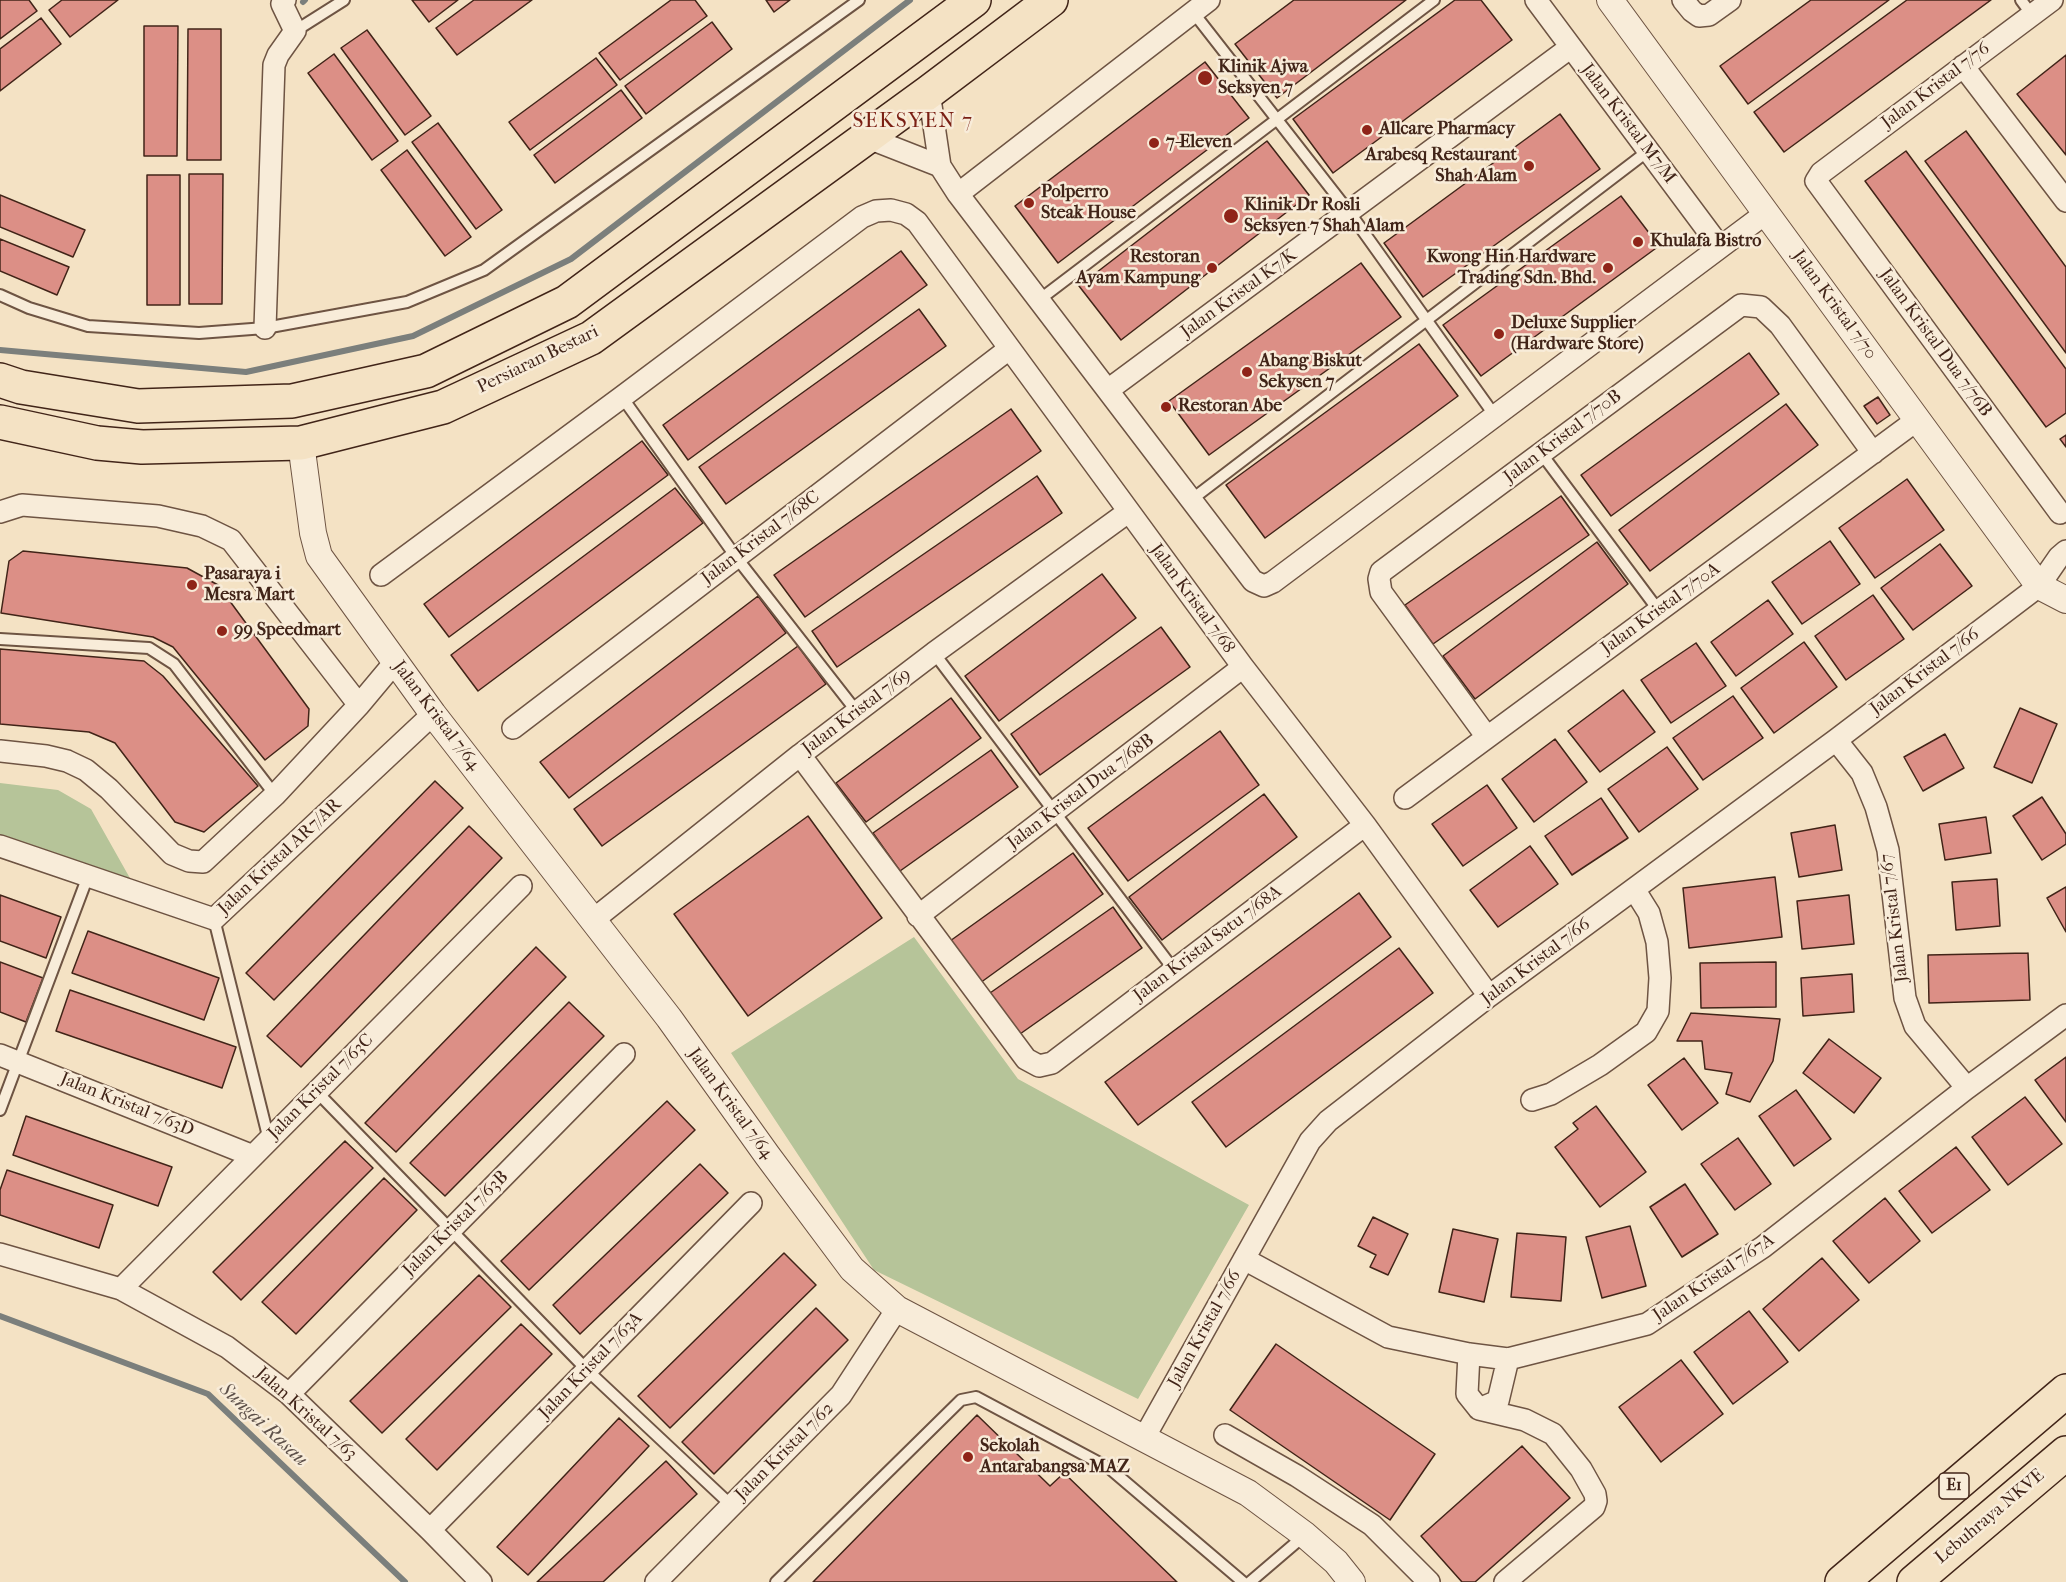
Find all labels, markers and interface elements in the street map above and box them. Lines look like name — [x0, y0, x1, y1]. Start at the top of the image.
street label: Jalan Kristal 7/76 — [1878, 38, 1994, 134]
place label: Klinik Ajwa Seksyen 7 — [1218, 57, 1308, 100]
street label: Jalan Kristal M7/M — [1576, 60, 1680, 188]
marker: Klinik Ajwa Seksyen 7 — [1196, 69, 1214, 87]
district label: SEKSYEN 7 — [852, 109, 974, 135]
place label: Allcare Pharmacy — [1379, 119, 1515, 141]
marker: Allcare Pharmacy — [1360, 123, 1374, 137]
place label: 7-Eleven — [1166, 132, 1232, 154]
marker: 7-Eleven — [1147, 136, 1161, 150]
place label: Arabesq Restaurant Shah Alam — [1365, 145, 1517, 188]
marker: Arabesq Restaurant Shah Alam — [1522, 159, 1536, 173]
place label: Polperro Steak House — [1041, 182, 1136, 224]
place label: Klinik Dr Rosli Seksyen 7 Shah Alam — [1244, 195, 1404, 238]
marker: Polperro Steak House — [1022, 196, 1036, 210]
marker: Klinik Dr Rosli Seksyen 7 Shah Alam — [1222, 207, 1240, 225]
place label: Khulafa Bistro — [1650, 231, 1761, 253]
marker: Khulafa Bistro — [1631, 235, 1645, 249]
street label: Jalan Kristal K7/K — [1177, 245, 1301, 343]
street label: Jalan Kristal 7/70 — [1787, 246, 1881, 364]
place label: Restoran Ayam Kampung — [1076, 247, 1200, 290]
place label: Kwong Hin Hardware Trading Sdn. Bhd. — [1427, 247, 1596, 290]
marker: Restoran Ayam Kampung — [1205, 261, 1219, 275]
marker: Kwong Hin Hardware Trading Sdn. Bhd. — [1601, 261, 1615, 275]
street label: Jalan Kristal Dua 7/76B — [1874, 265, 1996, 421]
place label: Deluxe Supplier (Hardware Store) — [1511, 313, 1644, 356]
street label: Persiaran Bestari — [474, 321, 602, 399]
marker: Deluxe Supplier (Hardware Store) — [1492, 327, 1506, 341]
place label: Abang Biskut Sekysen 7 — [1259, 351, 1362, 394]
marker: Abang Biskut Sekysen 7 — [1240, 365, 1254, 379]
street label: Jalan Kristal 7/70B — [1500, 386, 1626, 488]
place label: Restoran Abe — [1178, 396, 1282, 418]
marker: Restoran Abe — [1159, 400, 1173, 414]
street label: Jalan Kristal 7/68C — [698, 487, 824, 589]
street label: Jalan Kristal 7/68 — [1145, 540, 1239, 658]
street label: Jalan Kristal 7/70A — [1597, 559, 1725, 659]
place label: Pasaraya i Mesra Mart — [204, 564, 295, 606]
marker: Pasaraya i Mesra Mart — [185, 578, 199, 592]
place label: 99 Speedmart — [234, 620, 341, 642]
marker: 99 Speedmart — [215, 624, 229, 638]
street label: Jalan Kristal 7/66 — [1866, 624, 1984, 720]
street label: Jalan Kristal 7/64 — [388, 657, 484, 775]
street label: Jalan Kristal 7/69 — [798, 664, 916, 760]
street label: Jalan Kristal Dua 7/68B — [1003, 730, 1159, 854]
street label: Jalan Kristal AR7/AR — [214, 794, 346, 920]
street label: Jalan Kristal 7/67 — [1876, 852, 1914, 984]
street label: Jalan Kristal Satu 7/68A — [1130, 881, 1286, 1007]
street label: Jalan Kristal 7/66 — [1477, 914, 1595, 1010]
street label: Jalan Kristal 7/63C — [264, 1030, 378, 1144]
street label: Jalan Kristal 7/64 — [683, 1044, 777, 1164]
street label: Jalan Kristal 7/63D — [57, 1068, 197, 1142]
street label: Jalan Kristal 7/63B — [399, 1167, 513, 1281]
street label: Jalan Kristal 7/67A — [1649, 1229, 1779, 1327]
street label: Jalan Kristal 7/66 — [1164, 1266, 1246, 1392]
street label: Jalan Kristal 7/63A — [535, 1308, 647, 1424]
street label: Jalan Kristal 7/63 — [251, 1363, 361, 1465]
water label: Sungai Rasau — [214, 1378, 312, 1472]
street label: Jalan Kristal 7/62 — [731, 1398, 839, 1506]
place label: Sekolah Antarabangsa MAZ — [980, 1436, 1130, 1478]
marker: Sekolah Antarabangsa MAZ — [961, 1450, 975, 1464]
street label: Lebuhraya NKVE — [1931, 1465, 2049, 1569]
road number: E1 — [1939, 1473, 1969, 1499]

